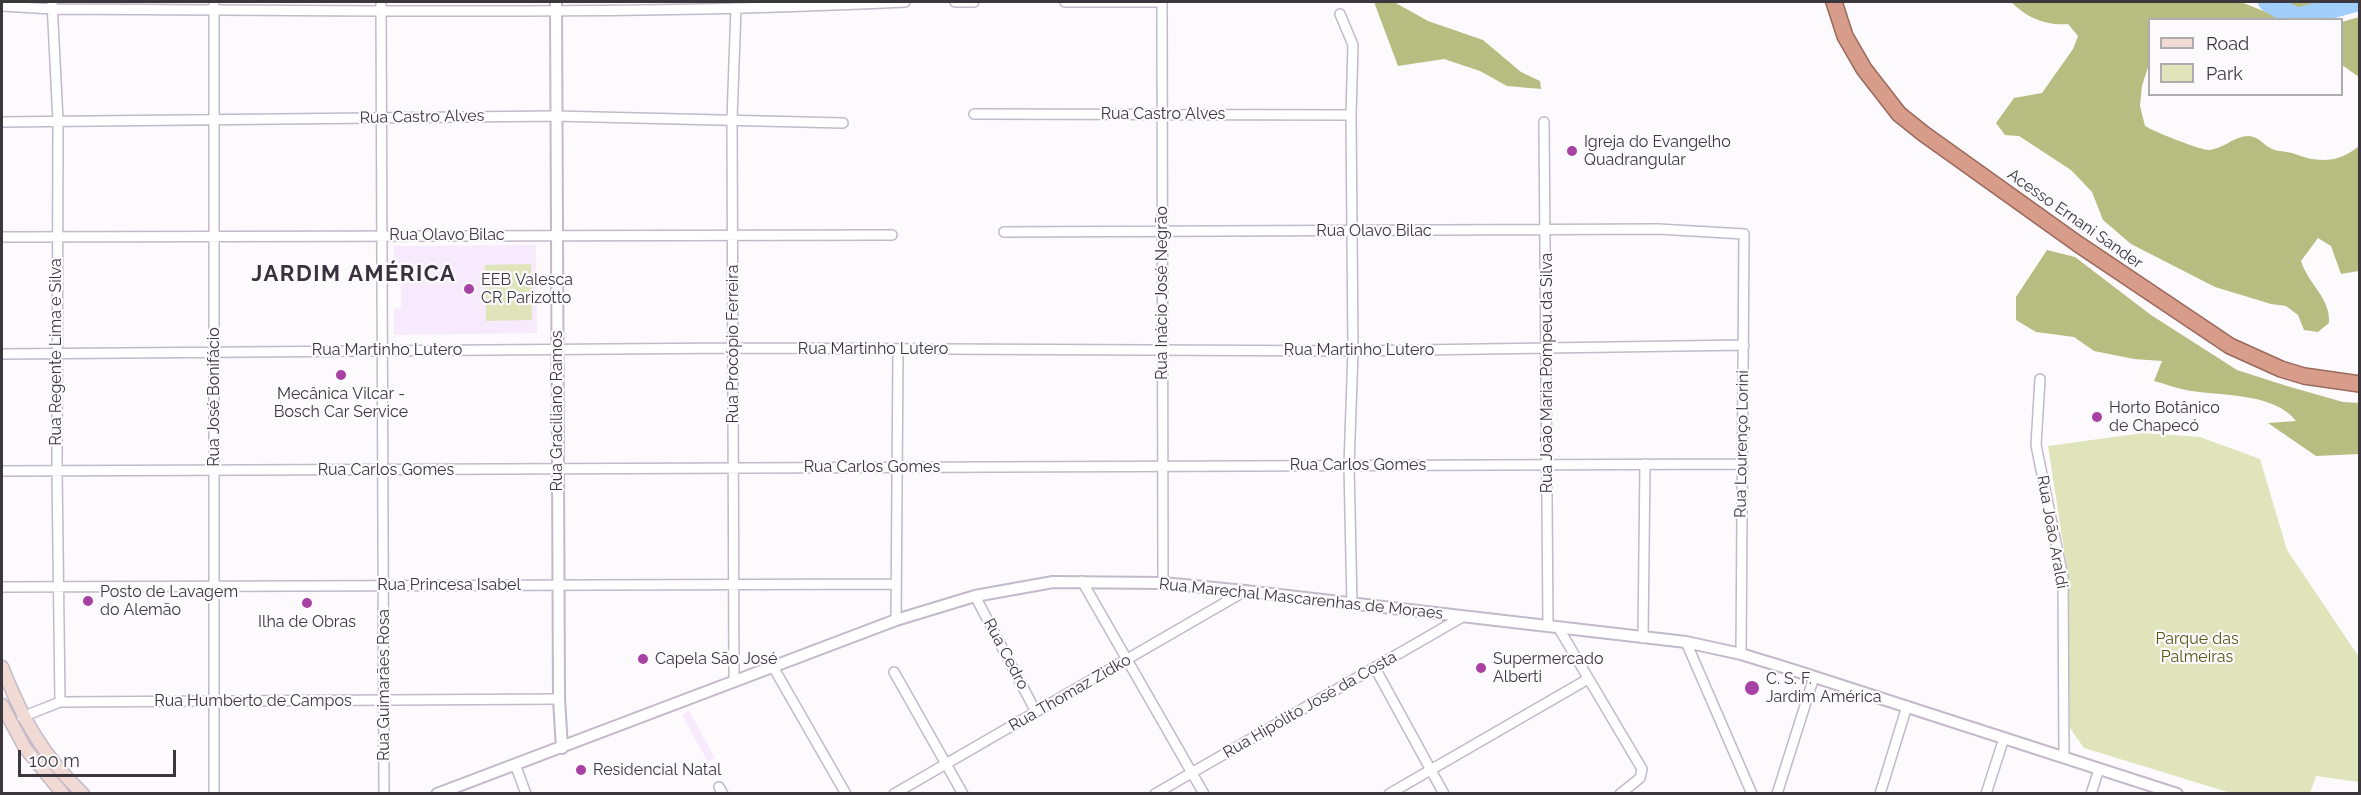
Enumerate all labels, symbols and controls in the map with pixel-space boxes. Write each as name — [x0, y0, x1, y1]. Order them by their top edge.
legend — [2148, 18, 2343, 96]
text: Road — [2206, 33, 2249, 54]
text: Park — [2206, 63, 2243, 84]
street label: Rua Castro Alves — [1101, 104, 1225, 124]
street label: Rua Castro Alves — [360, 106, 484, 128]
place label: Igreja do Evangelho Quadrangular — [1584, 132, 1731, 170]
marker: Igreja do Evangelho Quadrangular — [1565, 144, 1579, 158]
street label: Acesso Ernani Sander — [2004, 165, 2146, 273]
street label: Rua Inácio José Negrão — [1152, 206, 1172, 380]
street label: Rua Olavo Bilac — [1316, 221, 1432, 241]
street label: Rua Olavo Bilac — [389, 225, 505, 245]
street label: Rua João Maria Pompeu da Silva — [1537, 253, 1557, 493]
street label: Rua Regente Lima e Silva — [46, 258, 66, 446]
district label: JARDIM AMÉRICA — [252, 261, 456, 287]
street label: Rua Procópio Ferreira — [723, 264, 743, 424]
place label: EEB Valesca CR Parizotto — [481, 270, 573, 308]
marker: EEB Valesca CR Parizotto — [462, 282, 476, 296]
street label: Rua José Bonifácio — [204, 327, 224, 467]
street label: Rua Graciliano Ramos — [547, 330, 567, 492]
street label: Rua Martinho Lutero — [798, 339, 948, 359]
street label: Rua Martinho Lutero — [312, 340, 462, 360]
street label: Rua Martinho Lutero — [1284, 340, 1434, 360]
marker: Mecânica Vilcar - Bosch Car Service — [334, 368, 348, 382]
street label: Rua Lourenço Lorini — [1731, 370, 1753, 518]
place label: Mecânica Vilcar - Bosch Car Service — [274, 384, 408, 422]
place label: Horto Botânico de Chapecó — [2109, 398, 2220, 436]
marker: Horto Botânico de Chapecó — [2090, 410, 2104, 424]
street label: Rua Carlos Gomes — [1290, 455, 1426, 475]
street label: Rua Carlos Gomes — [804, 457, 940, 477]
street label: Rua Carlos Gomes — [318, 460, 454, 480]
street label: Rua João Araldi — [2033, 474, 2071, 590]
street label: Rua Princesa Isabel — [377, 575, 521, 595]
street label: Rua Marechal Mascarenhas de Moraes — [1158, 575, 1444, 623]
place label: Posto de Lavagem do Alemão — [100, 582, 238, 620]
marker: Posto de Lavagem do Alemão — [81, 594, 95, 608]
marker: Ilha de Obras — [300, 596, 314, 610]
street label: Rua Guimarães Rosa — [374, 609, 394, 761]
place label: Ilha de Obras — [258, 612, 356, 632]
street label: Rua Cedro — [979, 615, 1033, 693]
park label: Parque das Palmeiras — [2155, 629, 2239, 667]
street label: Rua Hipólito José da Costa — [1220, 647, 1400, 763]
place label: Capela São José — [655, 649, 777, 669]
place label: Supermercado Alberti — [1493, 649, 1604, 687]
street label: Rua Thomaz Zidko — [1006, 650, 1134, 736]
marker: Capela São José — [636, 652, 650, 666]
marker: Supermercado Alberti — [1474, 661, 1488, 675]
place label: C. S. F. Jardim América — [1766, 669, 1881, 707]
marker: C. S. F. Jardim América — [1743, 679, 1761, 697]
street label: Rua Humberto de Campos — [154, 691, 352, 711]
scale bar — [21, 738, 178, 776]
text: 100 m — [29, 750, 80, 771]
place label: Residencial Natal — [593, 760, 721, 780]
marker: Residencial Natal — [574, 763, 588, 777]

